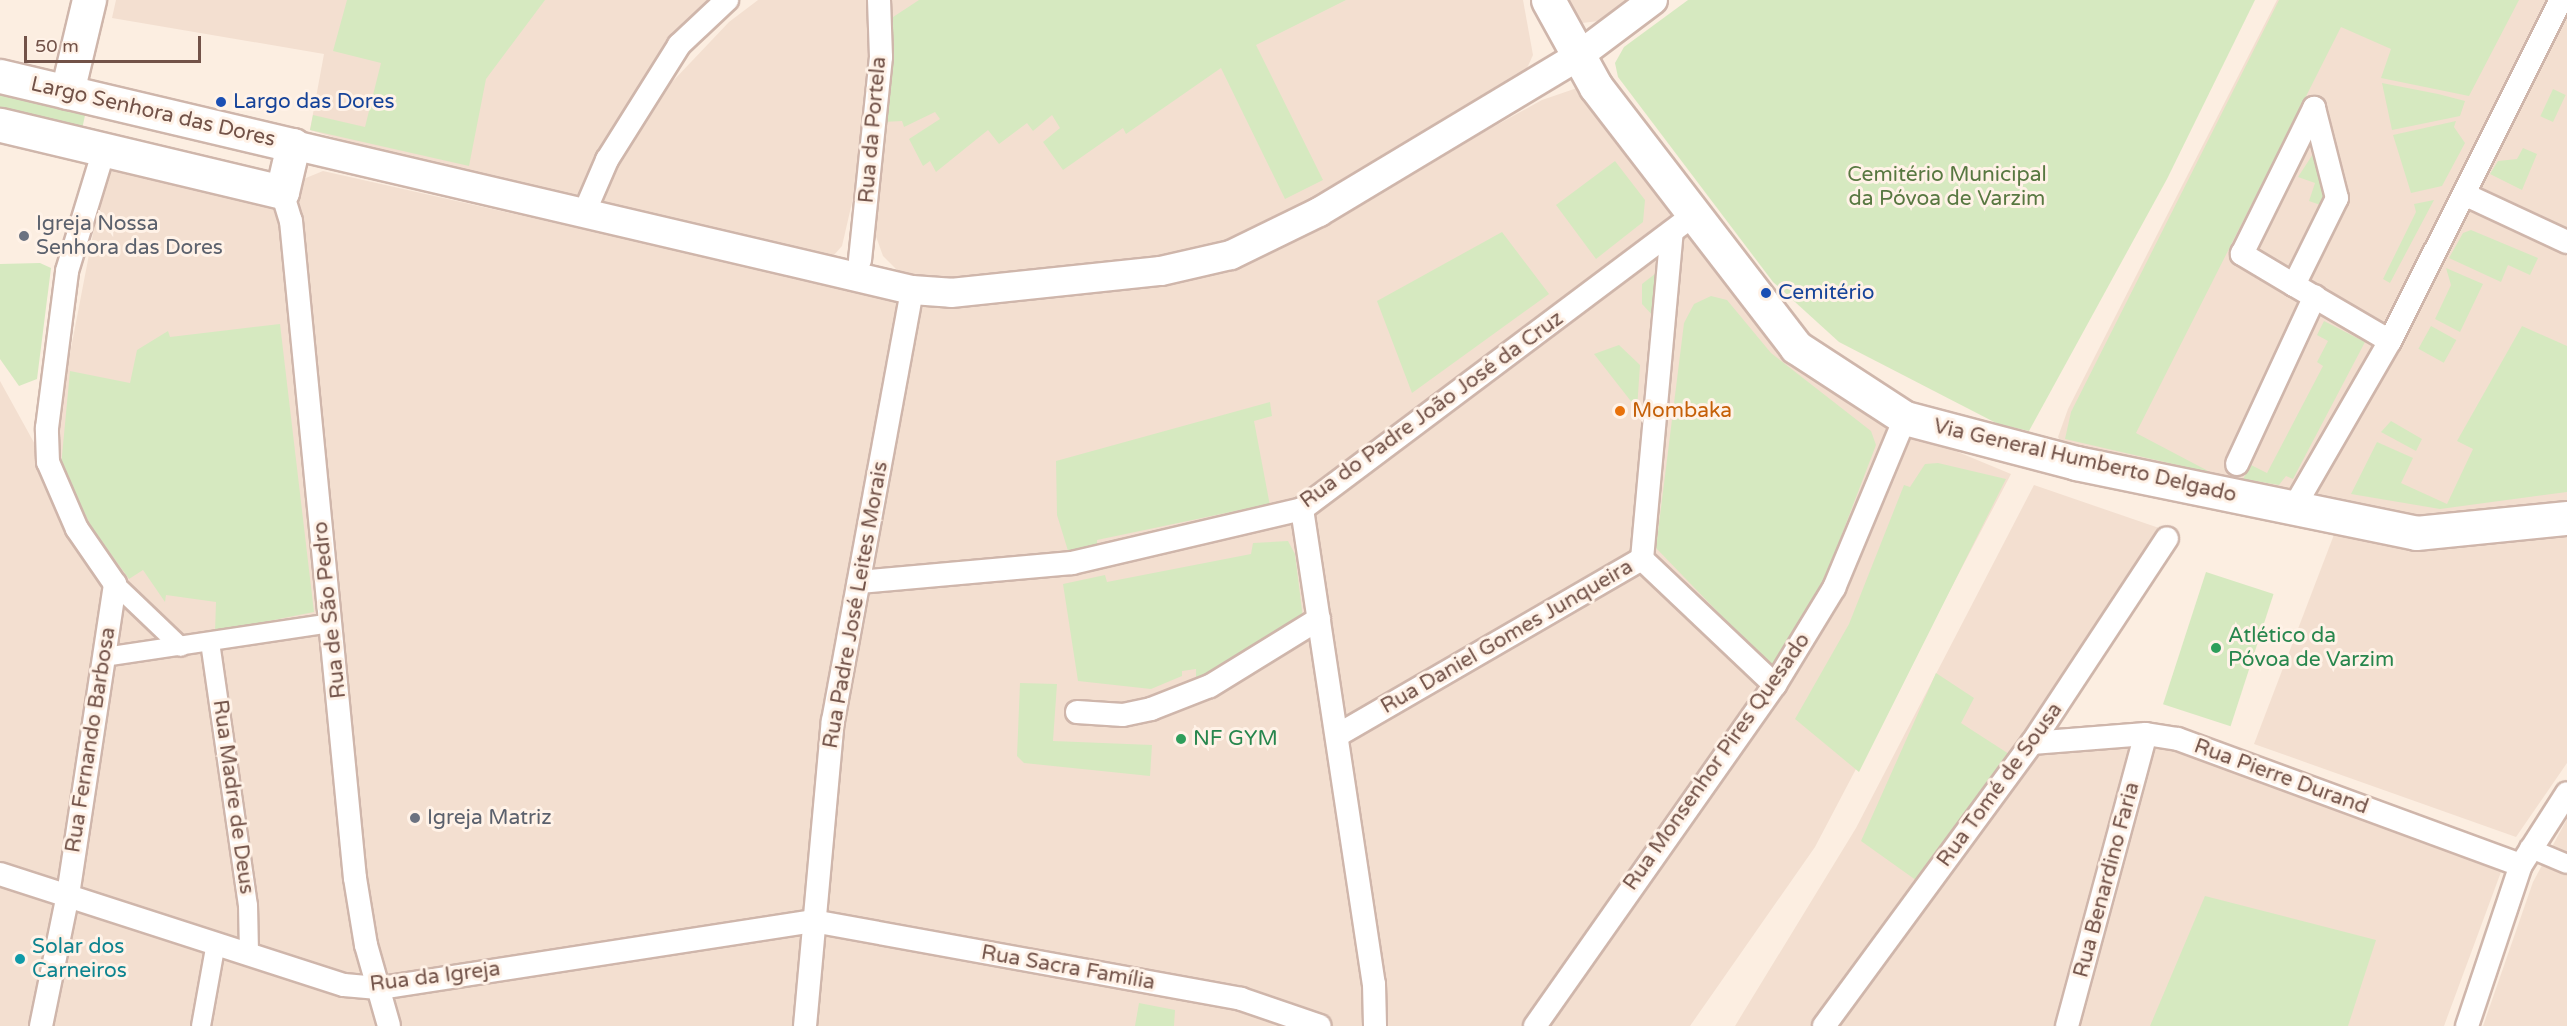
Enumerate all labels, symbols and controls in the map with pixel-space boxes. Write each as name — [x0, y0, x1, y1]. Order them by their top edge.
scale bar — [27, 24, 204, 62]
text: 50 m — [35, 35, 79, 57]
street label: Rua da Portela — [854, 56, 892, 204]
street label: Largo Senhora das Dores — [28, 72, 278, 152]
place label: Largo das Dores — [233, 89, 395, 115]
marker: Largo das Dores — [214, 95, 228, 109]
park label: Cemitério Municipal da Póvoa de Varzim — [1847, 162, 2047, 212]
place label: Igreja Nossa Senhora das Dores — [36, 211, 223, 261]
marker: Igreja Nossa Senhora das Dores — [17, 229, 31, 243]
place label: Cemitério — [1778, 280, 1874, 306]
marker: Cemitério — [1759, 286, 1773, 300]
street label: Rua do Padre João José da Cruz — [1296, 306, 1568, 514]
place label: Mombaka — [1632, 398, 1732, 424]
marker: Mombaka — [1613, 404, 1627, 418]
street label: Via General Humberto Delgado — [1931, 414, 2239, 508]
street label: Rua Padre José Leites Morais — [818, 459, 894, 751]
street label: Rua de São Pedro — [308, 520, 352, 700]
street label: Rua Daniel Gomes Junqueira — [1377, 554, 1637, 720]
place label: Atlético da Póvoa de Varzim — [2228, 623, 2394, 673]
street label: Rua Fernando Barbosa — [61, 625, 121, 855]
street label: Rua Monsenhor Pires Quesado — [1618, 629, 1816, 895]
marker: Atlético da Póvoa de Varzim — [2209, 641, 2223, 655]
street label: Rua Madre de Deus — [207, 698, 259, 896]
street label: Rua Tomé de Sousa — [1932, 698, 2068, 872]
place label: NF GYM — [1193, 726, 1278, 752]
marker: NF GYM — [1174, 732, 1188, 746]
street label: Rua Pierre Durand — [2190, 734, 2372, 820]
street label: Rua Benardino Faria — [2069, 780, 2145, 980]
place label: Igreja Matriz — [427, 805, 552, 831]
marker: Igreja Matriz — [408, 811, 422, 825]
place label: Solar dos Carneiros — [32, 934, 127, 984]
street label: Rua Sacra Família — [979, 940, 1157, 996]
marker: Solar dos Carneiros — [13, 952, 27, 966]
street label: Rua da Igreja — [368, 956, 502, 998]

